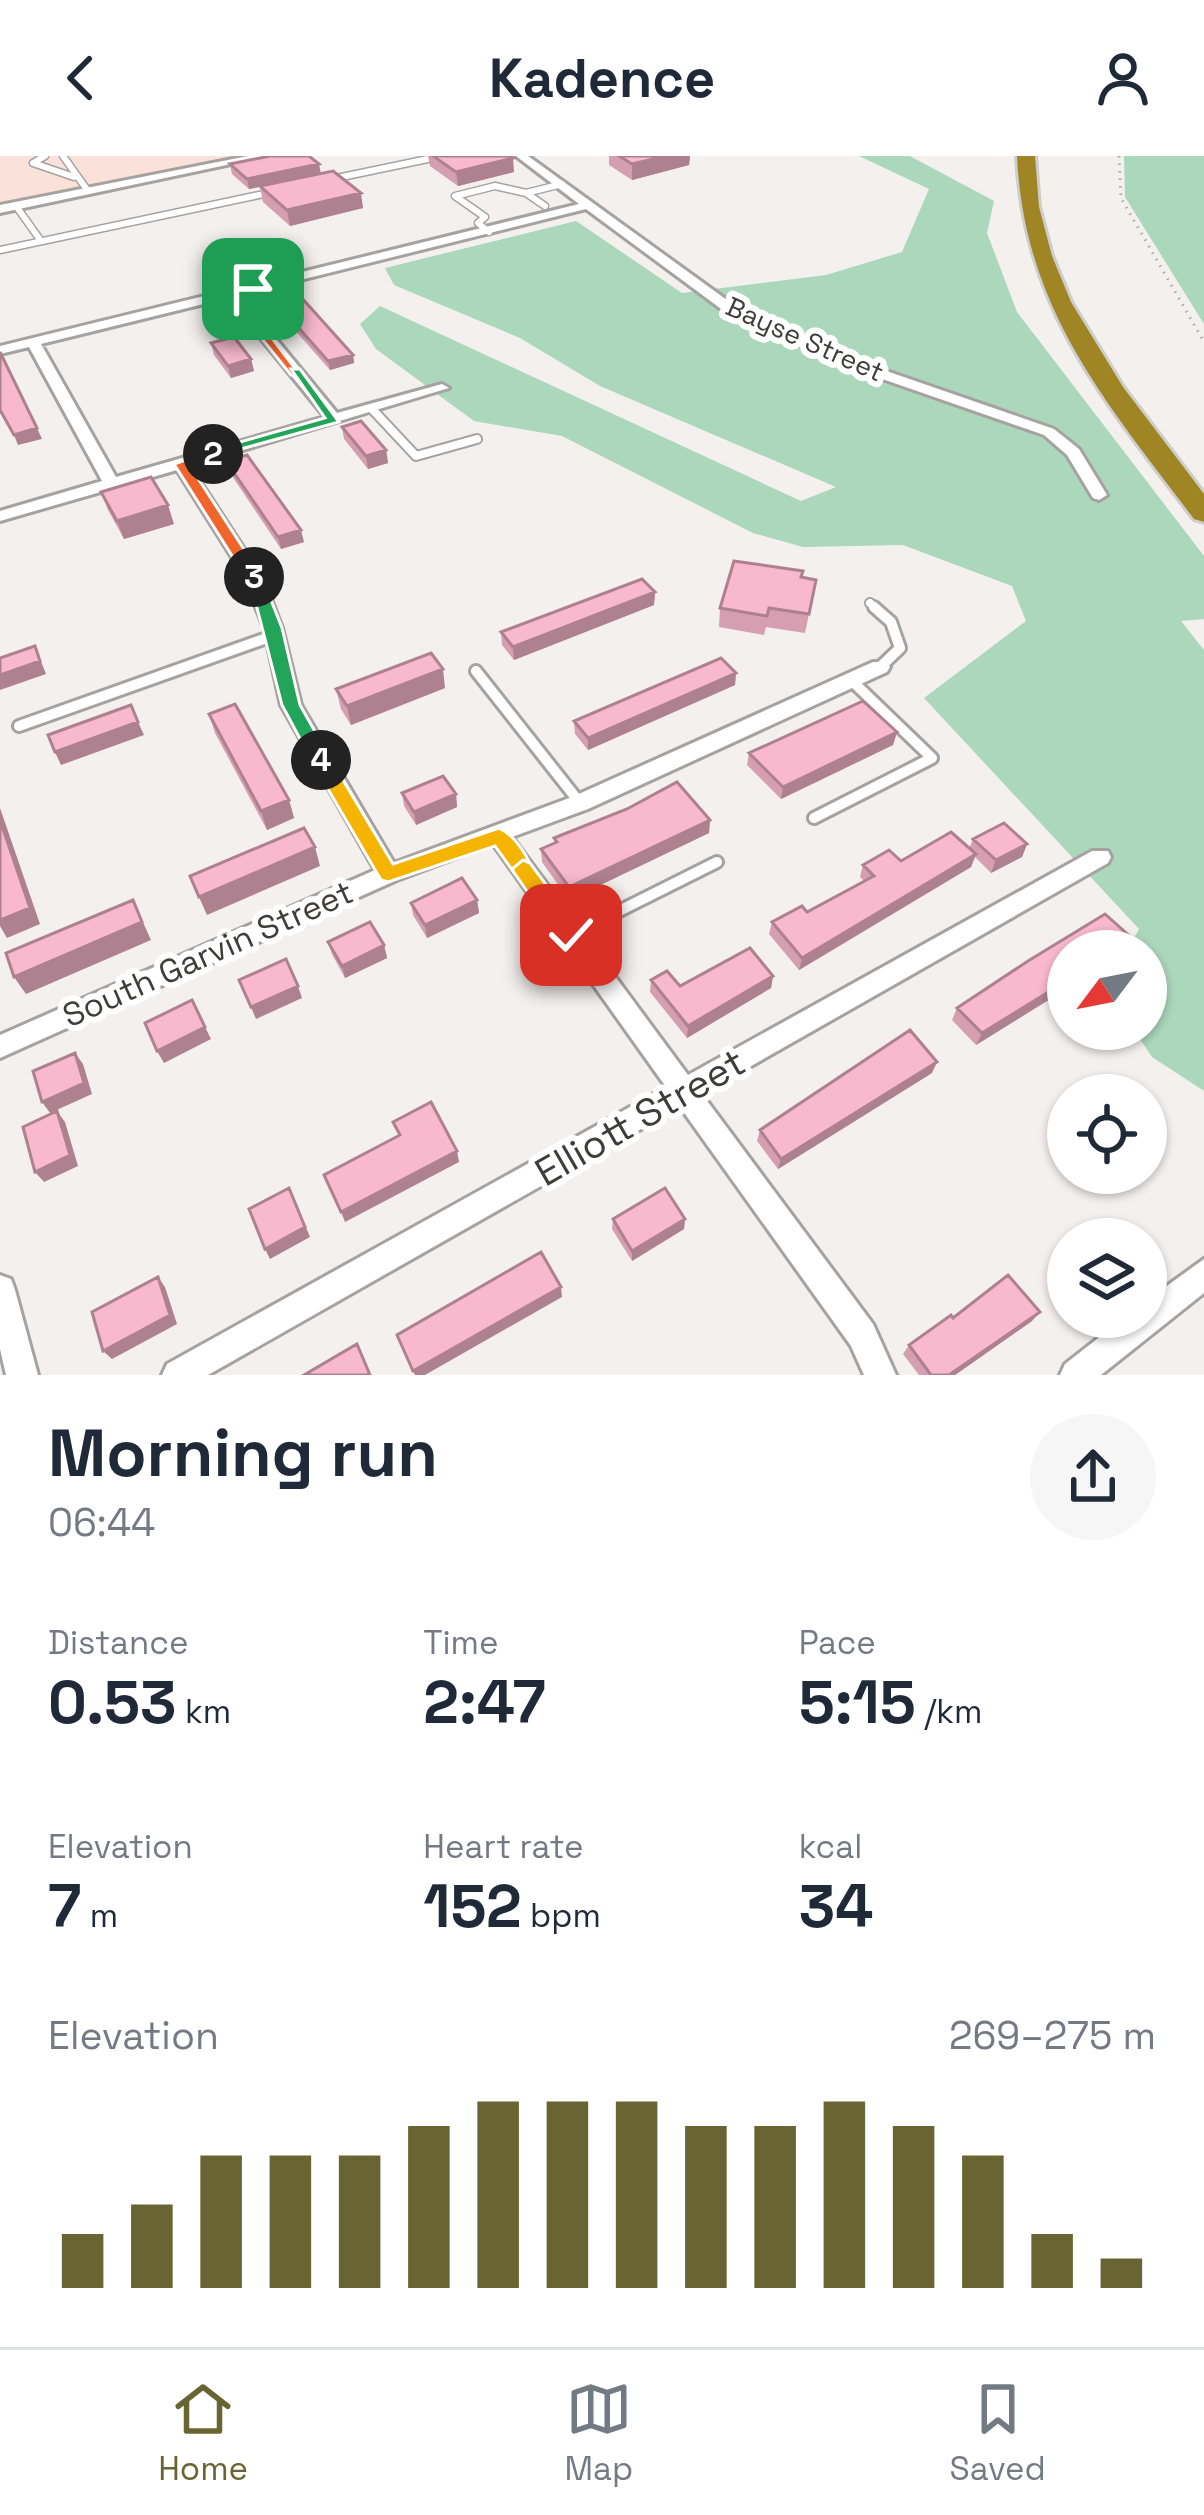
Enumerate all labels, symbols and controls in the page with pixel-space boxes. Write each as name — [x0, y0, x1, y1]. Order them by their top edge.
text: Kadence — [489, 44, 715, 113]
icon: back — [48, 45, 114, 111]
icon: person — [1090, 45, 1156, 111]
pin — [202, 238, 304, 340]
icon: arrive — [220, 256, 286, 322]
street label: Bayse Street — [721, 289, 889, 389]
pin: 2 — [183, 424, 243, 484]
text: 2 — [203, 433, 223, 475]
pin: 3 — [224, 547, 284, 607]
text: 3 — [244, 556, 264, 598]
pin: 4 — [291, 730, 351, 790]
text: 4 — [311, 739, 332, 781]
street label: South Garvin Street — [56, 871, 360, 1037]
pin — [520, 884, 622, 986]
icon: check — [538, 902, 604, 968]
north arrow — [1047, 930, 1167, 1050]
map controls — [1047, 930, 1167, 1338]
street label: Elliott Street — [526, 1037, 754, 1197]
button: locate — [1047, 1074, 1167, 1194]
button: layers — [1047, 1218, 1167, 1338]
text: Morning run — [48, 1411, 438, 1495]
button: share — [1030, 1414, 1156, 1540]
text: 06:44 — [48, 1498, 155, 1547]
text: Distance — [48, 1622, 189, 1664]
text: Time — [423, 1622, 498, 1664]
text: Pace — [799, 1622, 876, 1664]
text: 0.53 — [48, 1664, 177, 1741]
text: 2:47 — [423, 1664, 546, 1741]
text: 5:15 — [799, 1664, 916, 1741]
text: km — [177, 1691, 231, 1733]
text: /km — [916, 1691, 982, 1733]
text: Elevation — [48, 1826, 193, 1868]
text: Heart rate — [423, 1826, 584, 1868]
text: kcal — [799, 1826, 862, 1868]
text: 7 — [48, 1868, 81, 1945]
text: 152 — [423, 1868, 522, 1945]
text: 34 — [799, 1868, 873, 1945]
text: m — [81, 1895, 118, 1937]
text: bpm — [522, 1895, 601, 1937]
text: Elevation — [48, 2011, 219, 2060]
text: 269–275 m — [949, 2011, 1156, 2060]
tab: Home — [158, 2376, 248, 2490]
tab: Map — [564, 2376, 633, 2490]
tab: Saved — [950, 2376, 1046, 2490]

